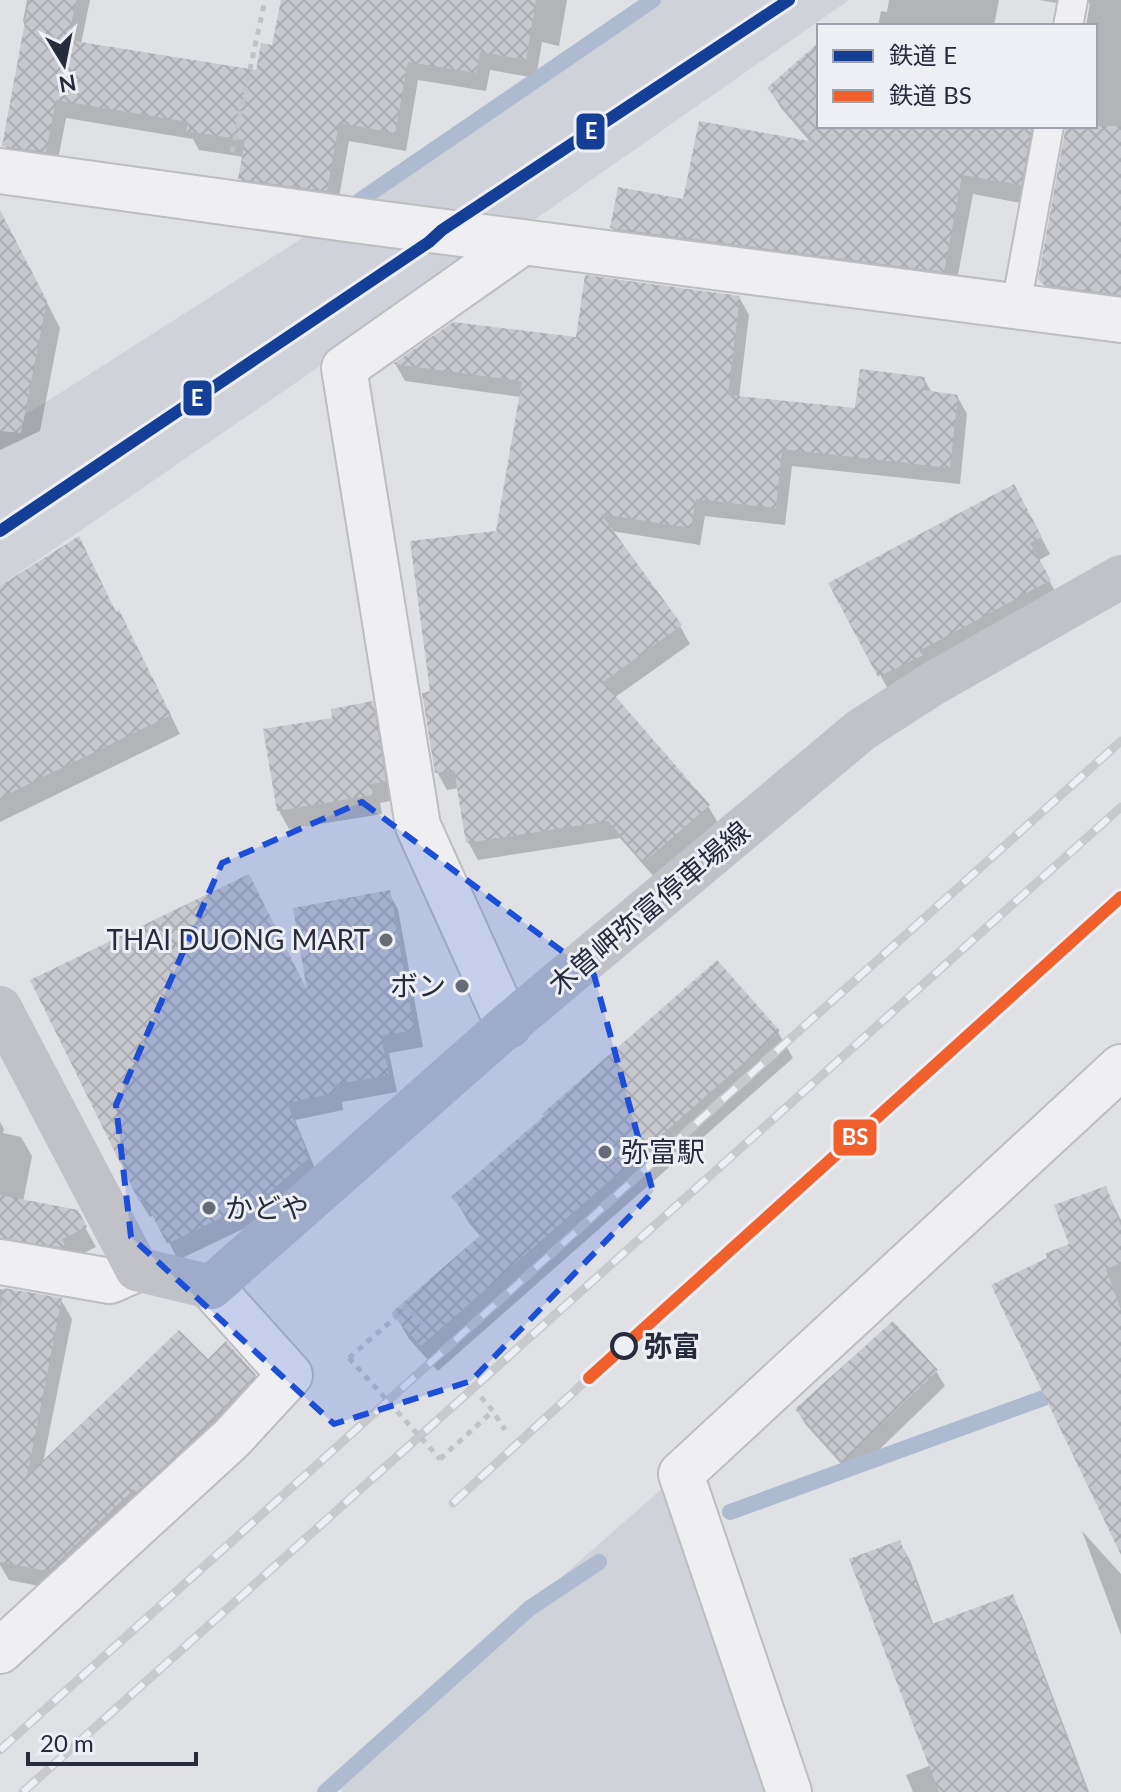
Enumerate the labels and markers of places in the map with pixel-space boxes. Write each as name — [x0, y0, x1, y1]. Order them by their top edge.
place label: THAI DUONG MART — [106, 922, 370, 956]
marker: THAI DUONG MART — [377, 931, 395, 949]
place label: ボン — [390, 968, 446, 1002]
marker: ボン — [453, 977, 471, 995]
place label: 弥富駅 — [621, 1134, 705, 1168]
marker: 弥富駅 — [596, 1143, 614, 1161]
place label: かどや — [225, 1190, 309, 1224]
marker: かどや — [200, 1199, 218, 1217]
place label: 弥富 — [644, 1328, 700, 1362]
marker: 弥富 — [611, 1333, 637, 1359]

